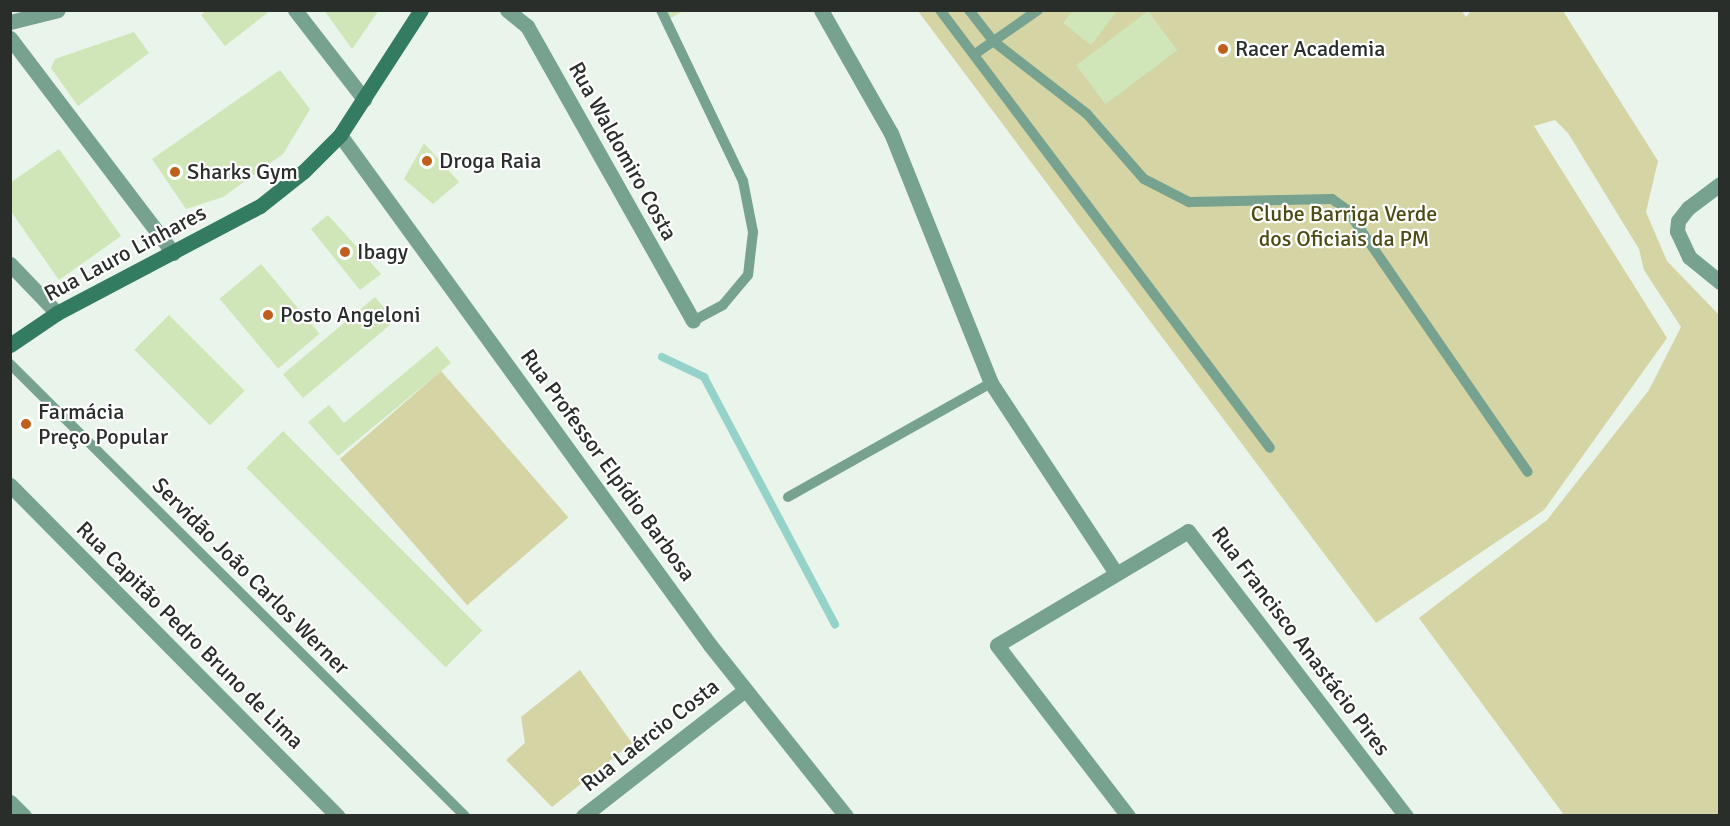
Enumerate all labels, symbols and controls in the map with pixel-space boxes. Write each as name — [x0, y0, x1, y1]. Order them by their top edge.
place label: Racer Academia — [1235, 36, 1385, 62]
marker: Racer Academia — [1216, 42, 1230, 56]
street label: Rua Waldomiro Costa — [563, 57, 683, 245]
place label: Droga Raia — [439, 148, 541, 174]
marker: Droga Raia — [420, 154, 434, 168]
place label: Sharks Gym — [187, 159, 298, 185]
marker: Sharks Gym — [168, 165, 182, 179]
street label: Rua Lauro Linhares — [39, 199, 211, 307]
park label: Clube Barriga Verde dos Oficiais da PM — [1251, 200, 1437, 252]
place label: Ibagy — [357, 239, 408, 265]
marker: Ibagy — [338, 245, 352, 259]
place label: Posto Angeloni — [280, 302, 420, 328]
marker: Posto Angeloni — [261, 308, 275, 322]
street label: Rua Professor Elpídio Barbosa — [515, 344, 701, 586]
place label: Farmácia Preço Popular — [38, 398, 168, 450]
marker: Farmácia Preço Popular — [19, 417, 33, 431]
street label: Servidão João Carlos Werner — [147, 472, 355, 680]
street label: Rua Capitão Pedro Bruno de Lima — [71, 516, 309, 754]
street label: Rua Francisco Anastácio Pires — [1206, 521, 1396, 761]
street label: Rua Laércio Costa — [576, 673, 724, 797]

